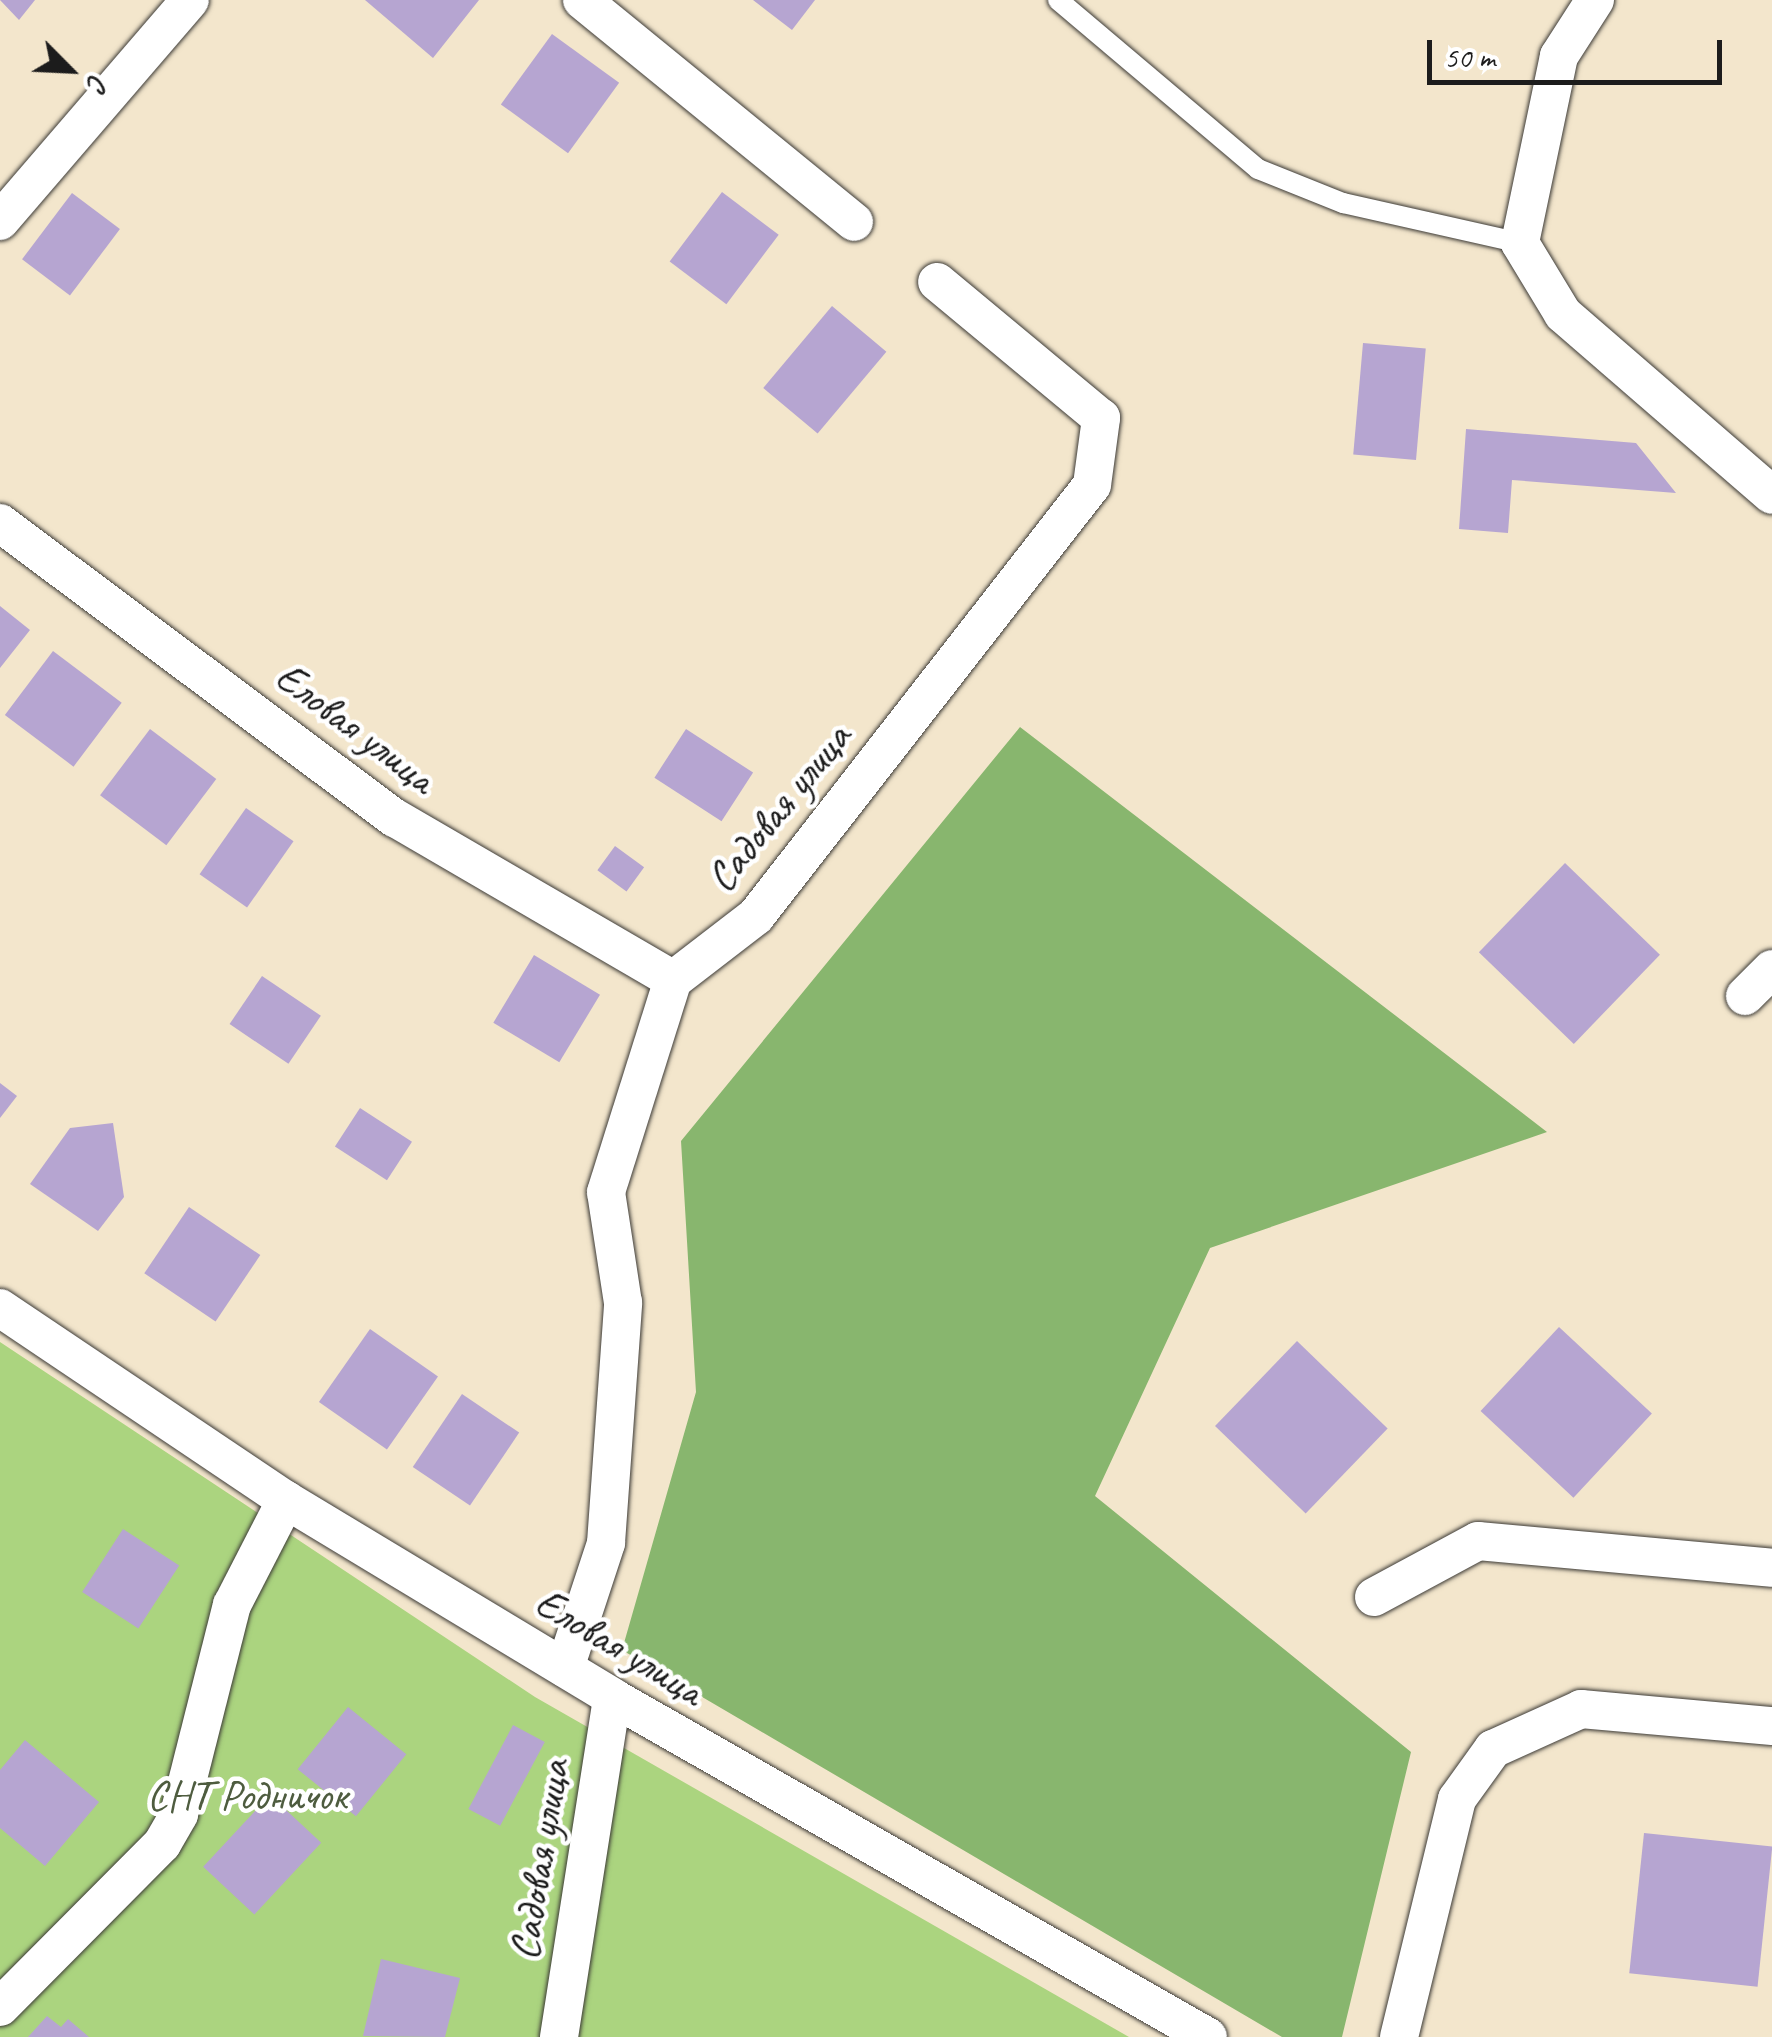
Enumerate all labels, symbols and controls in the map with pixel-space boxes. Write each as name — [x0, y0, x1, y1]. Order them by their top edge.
north arrow — [20, 20, 120, 120]
scale bar — [1432, 20, 1727, 82]
text: 50 m — [1444, 38, 1495, 76]
text: С — [79, 69, 117, 96]
street label: Еловая улица — [265, 652, 445, 804]
street label: Садовая улица — [695, 713, 863, 903]
street label: Еловая улица — [526, 1577, 712, 1717]
street label: Садовая улица — [499, 1755, 581, 1965]
park label: СНТ Родничок — [147, 1771, 347, 1821]

